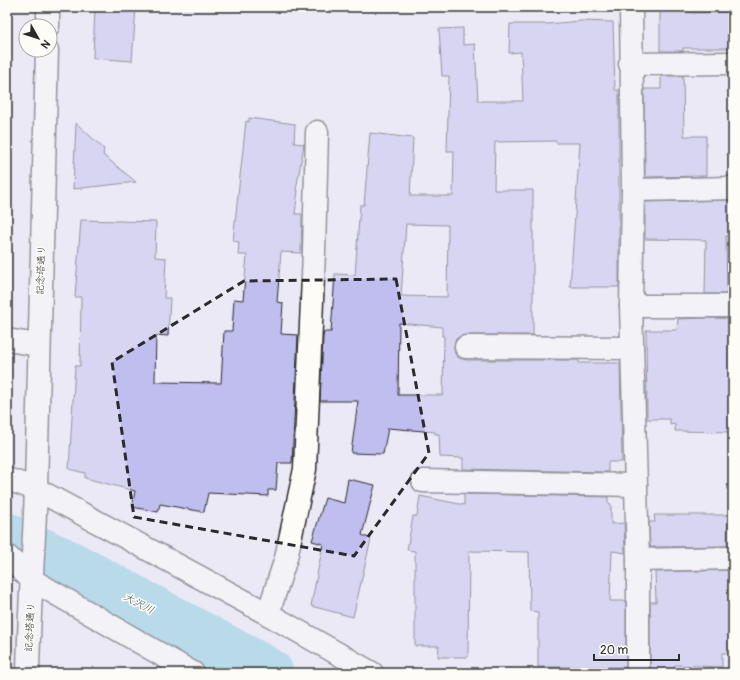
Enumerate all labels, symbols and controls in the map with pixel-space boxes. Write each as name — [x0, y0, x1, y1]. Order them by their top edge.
north arrow — [18, 18, 58, 58]
text: N — [38, 37, 53, 51]
street label: 記念塔通り — [34, 245, 48, 295]
water label: 大沢川 — [121, 590, 156, 617]
street label: 記念塔通り — [23, 602, 37, 652]
scale bar — [594, 636, 679, 662]
text: 20 m — [600, 643, 629, 658]

